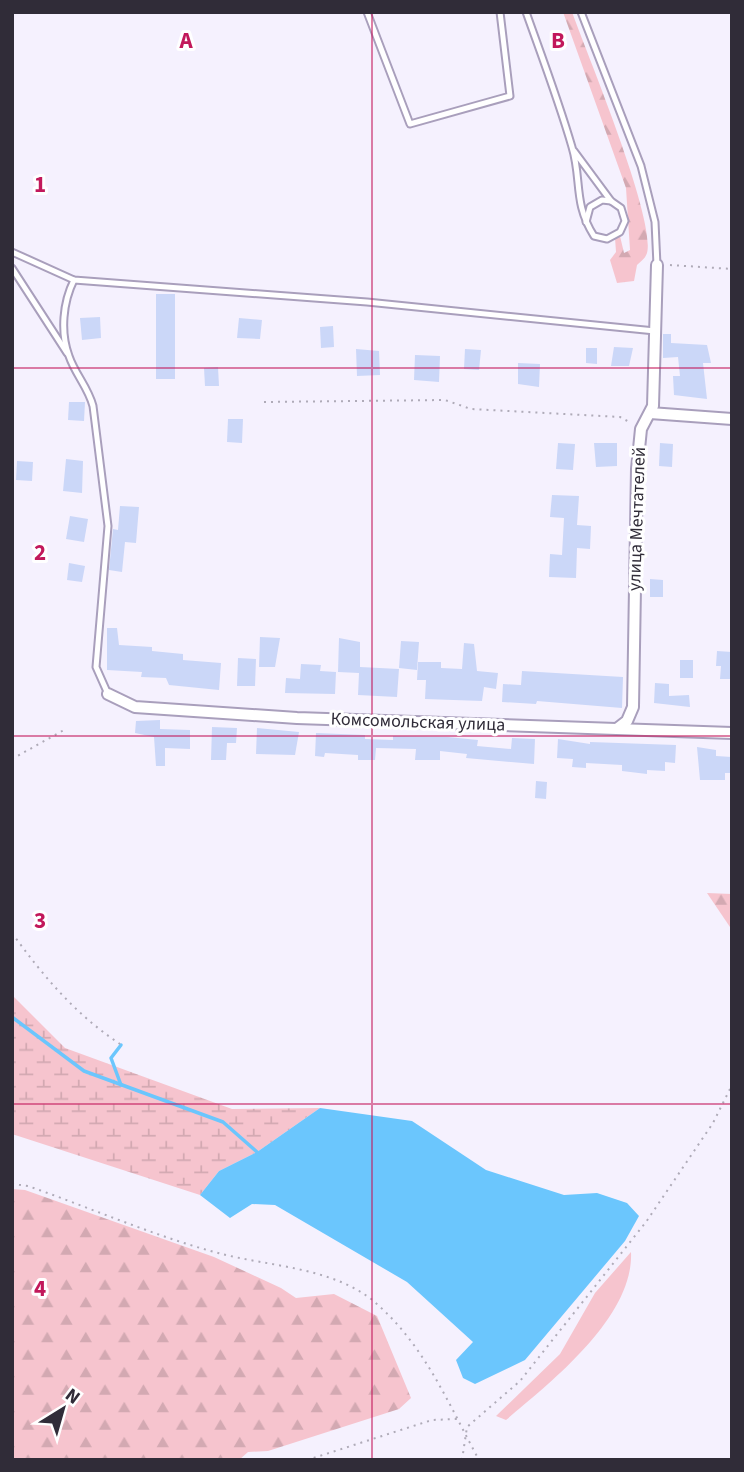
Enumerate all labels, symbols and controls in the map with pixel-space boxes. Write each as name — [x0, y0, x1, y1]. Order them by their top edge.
text: A — [178, 24, 193, 57]
text: B — [551, 24, 565, 57]
text: 1 — [34, 168, 46, 201]
street label: улица Мечтателей — [622, 446, 652, 592]
text: 2 — [34, 536, 46, 569]
street label: Комсомольская улица — [330, 706, 506, 738]
text: 3 — [34, 904, 46, 937]
text: 4 — [34, 1272, 46, 1305]
north arrow — [28, 1374, 98, 1444]
text: N — [59, 1382, 86, 1411]

